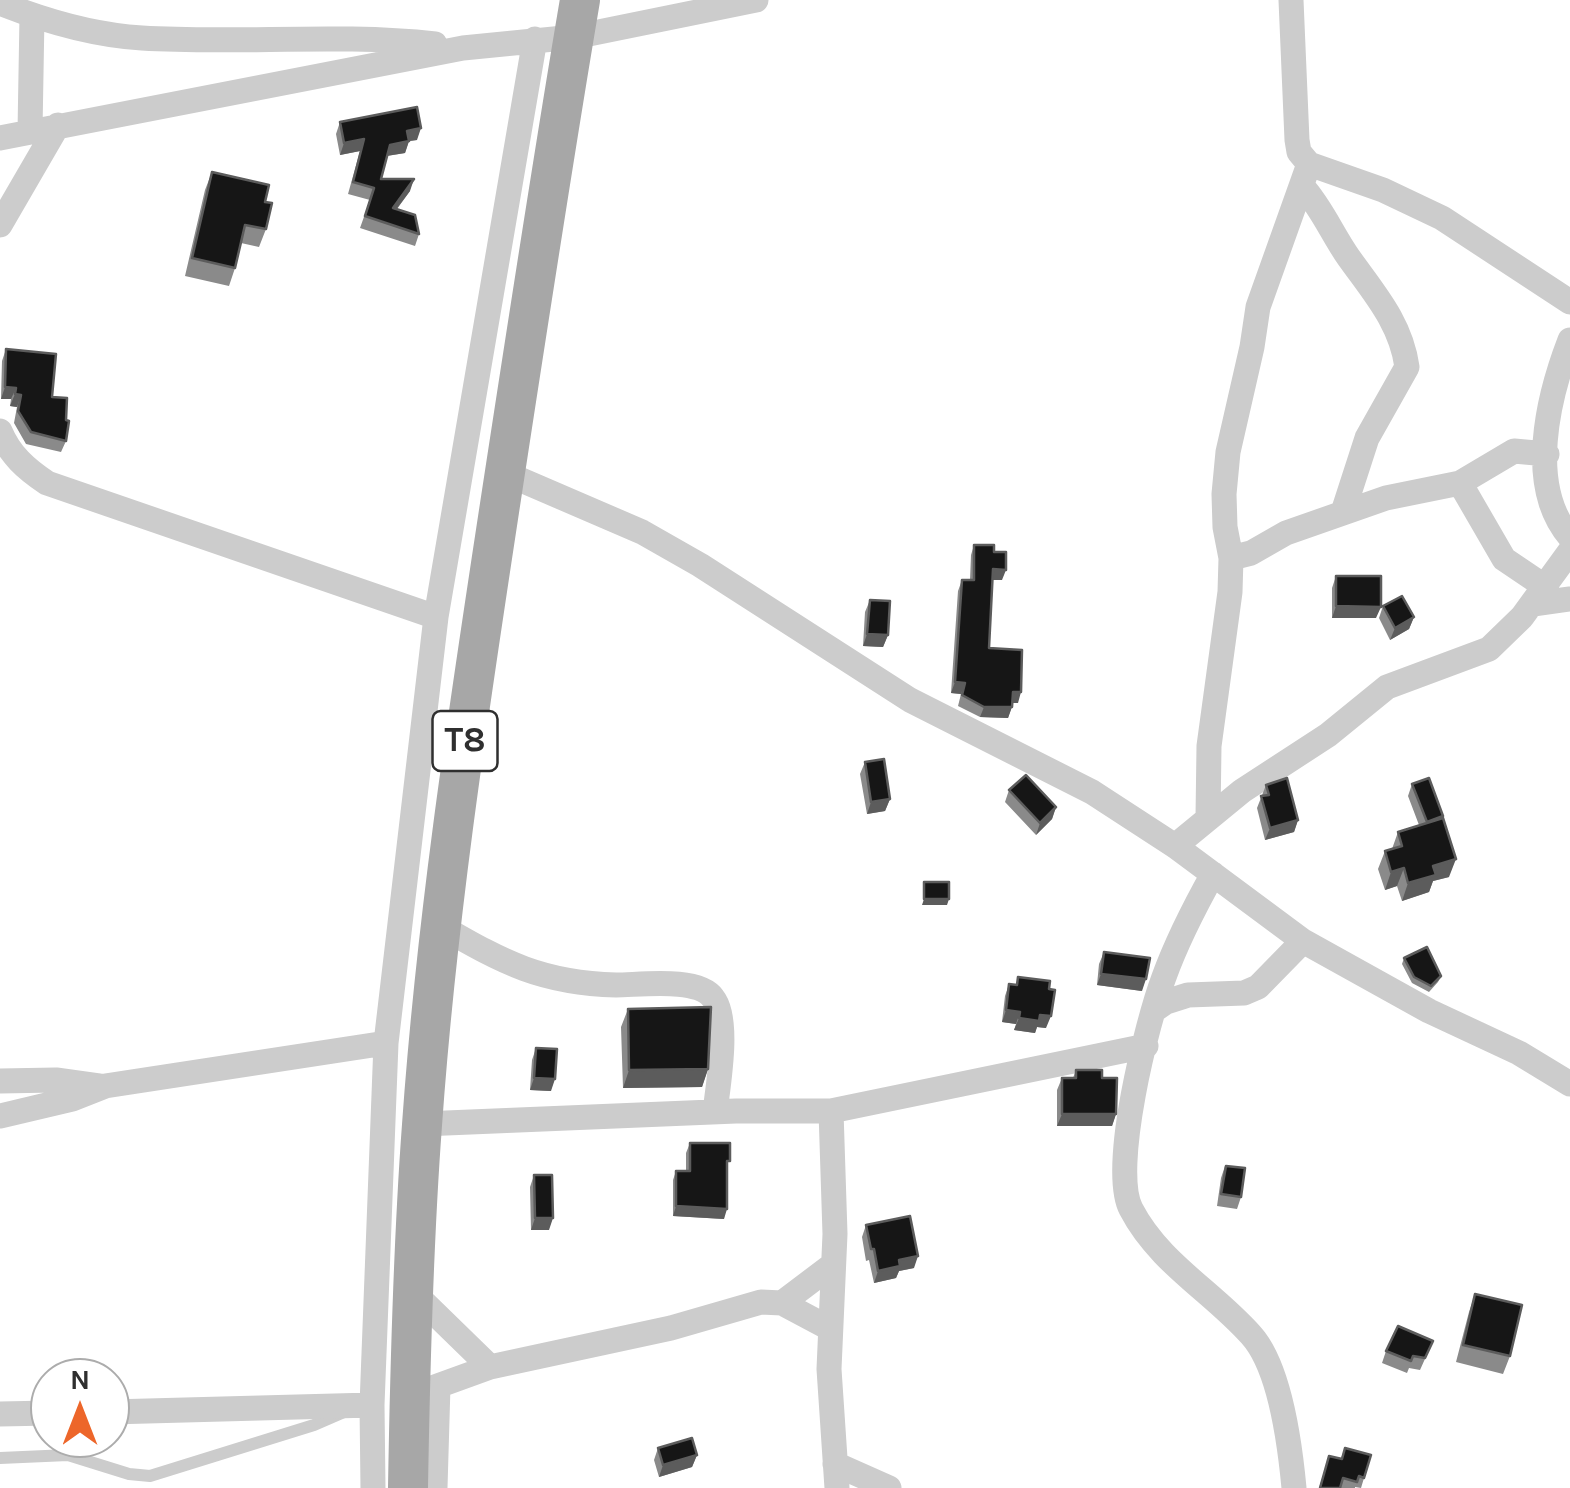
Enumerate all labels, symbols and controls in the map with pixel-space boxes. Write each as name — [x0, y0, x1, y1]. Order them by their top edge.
road number: T8 — [432, 711, 498, 771]
north arrow — [30, 1358, 130, 1458]
text: N — [70, 1363, 90, 1396]

